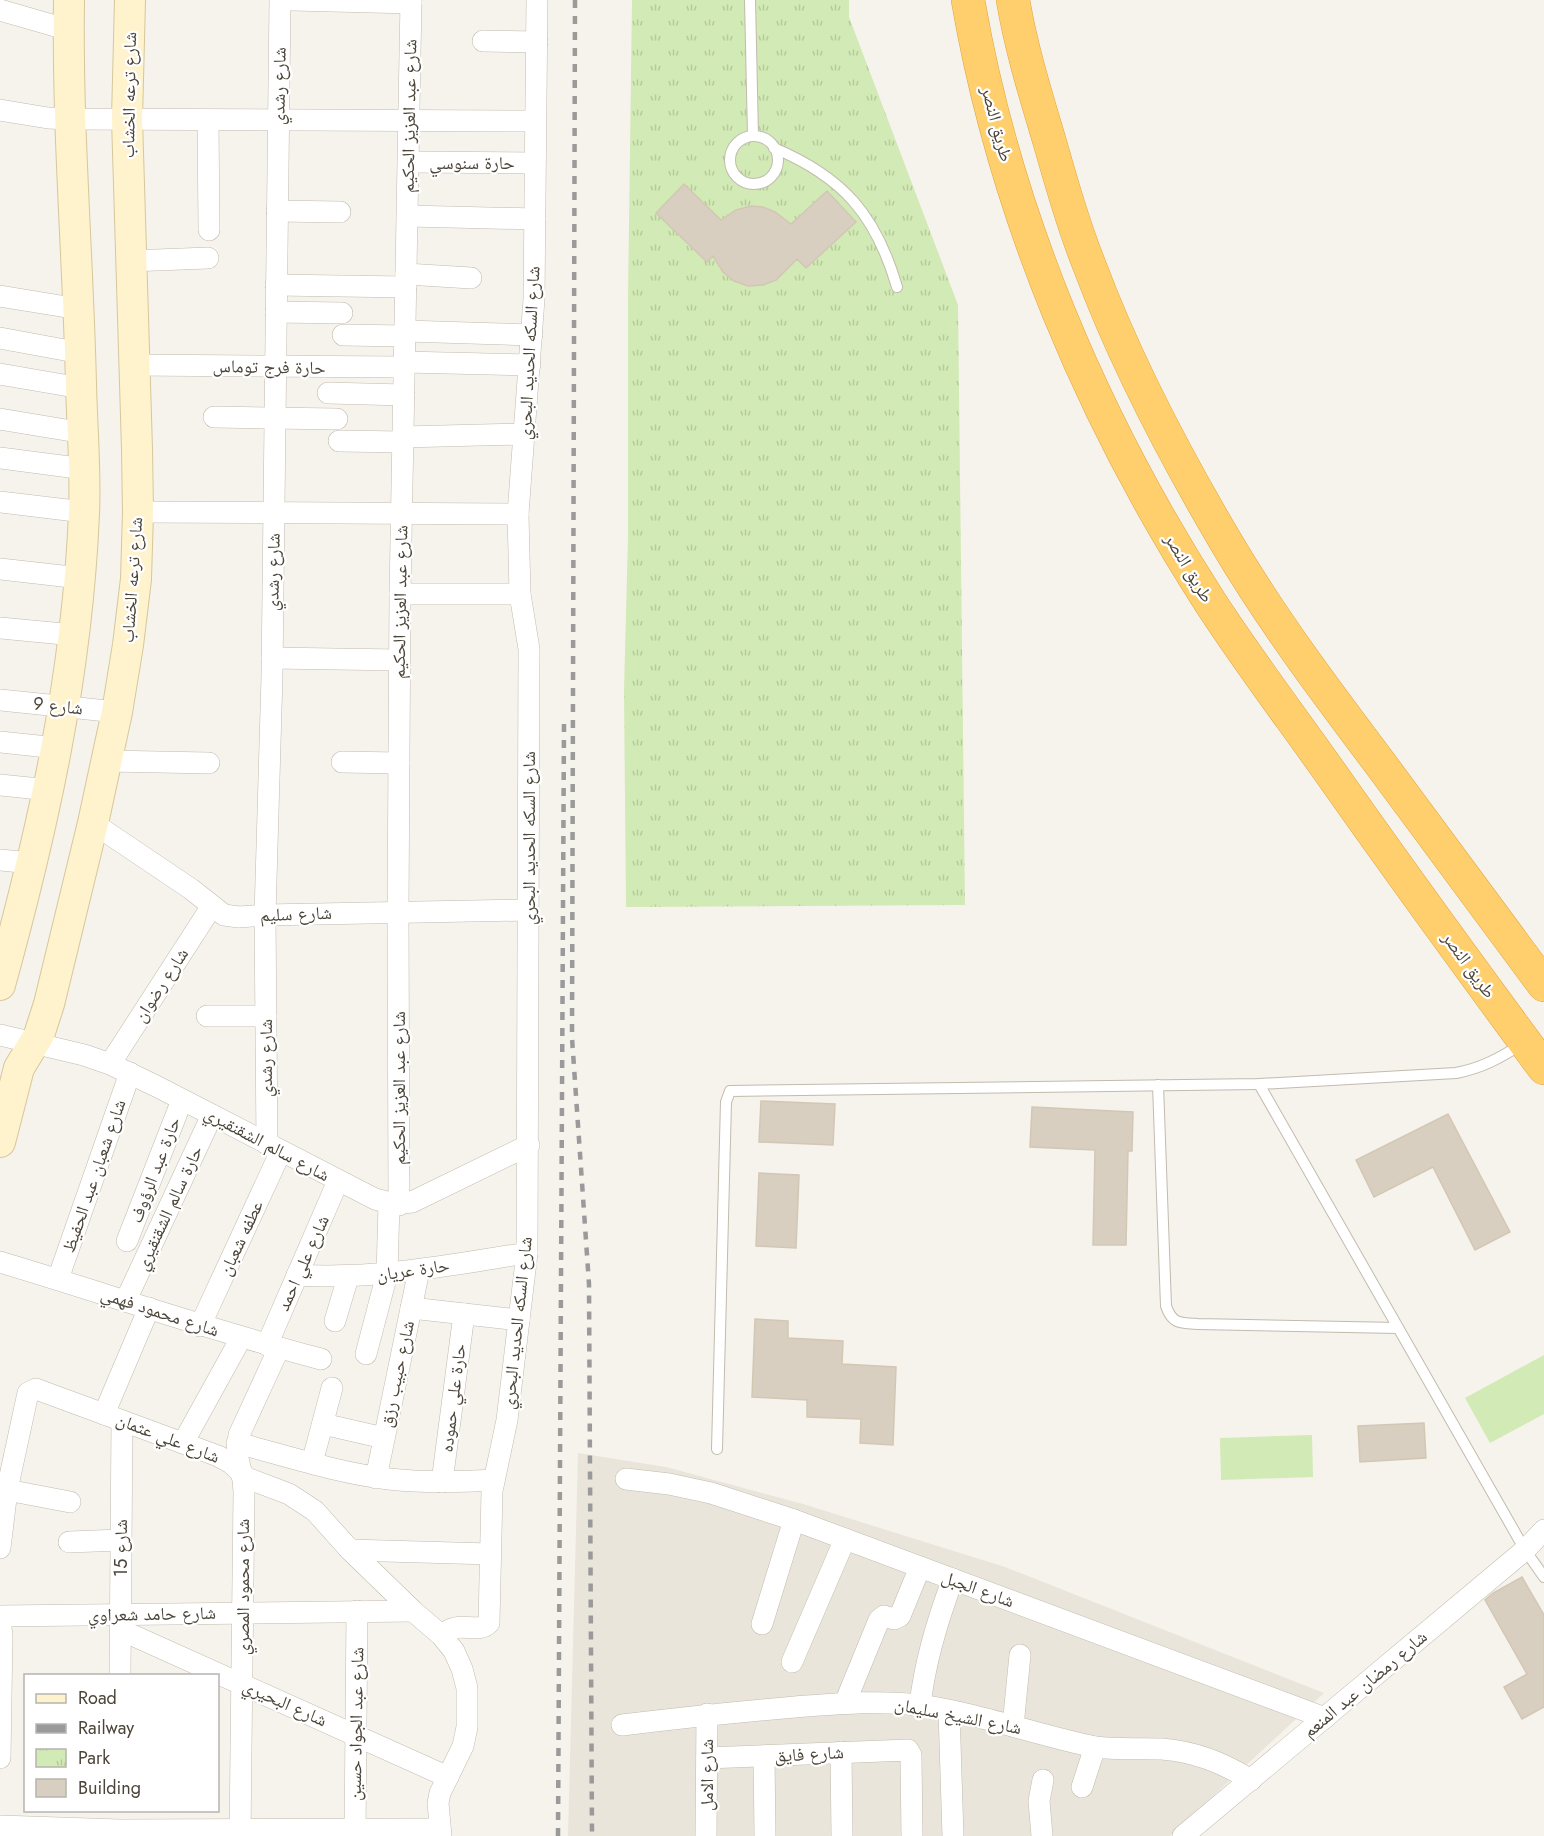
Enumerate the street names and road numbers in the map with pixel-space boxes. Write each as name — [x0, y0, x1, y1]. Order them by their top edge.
street label: شارع ترعه الخشاب — [115, 32, 143, 158]
street label: شارع عبد العزيز الحكيم — [395, 39, 423, 193]
street label: شارع رشدي — [265, 47, 294, 125]
street label: طريق النصر — [974, 83, 1020, 165]
street label: حارة سنوسي — [429, 150, 515, 178]
street label: شارع السكه الحديد البحري — [511, 265, 548, 441]
street label: حارة فرج توماس — [212, 353, 326, 381]
street label: شارع ترعه الخشاب — [115, 516, 149, 644]
street label: شارع عبد العزيز الحكيم — [386, 525, 414, 679]
street label: طريق النصر — [1158, 527, 1220, 608]
street label: شارع رشدي — [259, 533, 288, 611]
street label: شارع 9 — [32, 690, 84, 722]
street label: شارع السكه الحديد البحري — [516, 751, 544, 925]
street label: شارع سليم — [260, 900, 332, 928]
street label: طريق النصر — [1435, 925, 1502, 1004]
street label: شارع رضوان — [127, 943, 195, 1027]
street label: شارع عبد العزيز الحكيم — [386, 1011, 412, 1165]
street label: شارع رشدي — [253, 1019, 281, 1097]
street label: شارع شعبان عبد الحفيظ — [56, 1096, 132, 1256]
street label: شارع سالم الشقنقيري — [199, 1100, 334, 1189]
street label: حارة عبد الرؤوف — [123, 1113, 187, 1227]
street label: حارة سالم الشقنقيري — [129, 1141, 211, 1275]
street label: عطفه شعبان — [212, 1196, 270, 1280]
street label: شارع علي احمد — [270, 1211, 337, 1316]
street label: شارع السكه الحديد البحري — [495, 1235, 541, 1411]
street label: حارة عريان — [375, 1252, 451, 1288]
street label: شارع محمود فهمي — [97, 1281, 222, 1345]
street label: شارع حبيب رزق — [373, 1318, 421, 1430]
street label: حارة علي حموده — [433, 1342, 474, 1454]
street label: شارع علي عثمان — [112, 1406, 224, 1471]
street label: شارع 15 — [108, 1519, 134, 1577]
street label: شارع محمود المصري — [230, 1519, 258, 1655]
street label: شارع الجبل — [938, 1564, 1018, 1614]
street label: شارع حامد شعراوي — [88, 1600, 216, 1630]
street label: شارع رمضان عبد المنعم — [1297, 1624, 1433, 1744]
street label: شارع عبد الجواد حسين — [342, 1647, 370, 1801]
street label: شارع البحيري — [238, 1673, 331, 1735]
street label: شارع الشيخ سليمان — [892, 1691, 1024, 1741]
street label: شارع الامل — [694, 1739, 720, 1811]
street label: شارع فايق — [774, 1739, 844, 1769]

